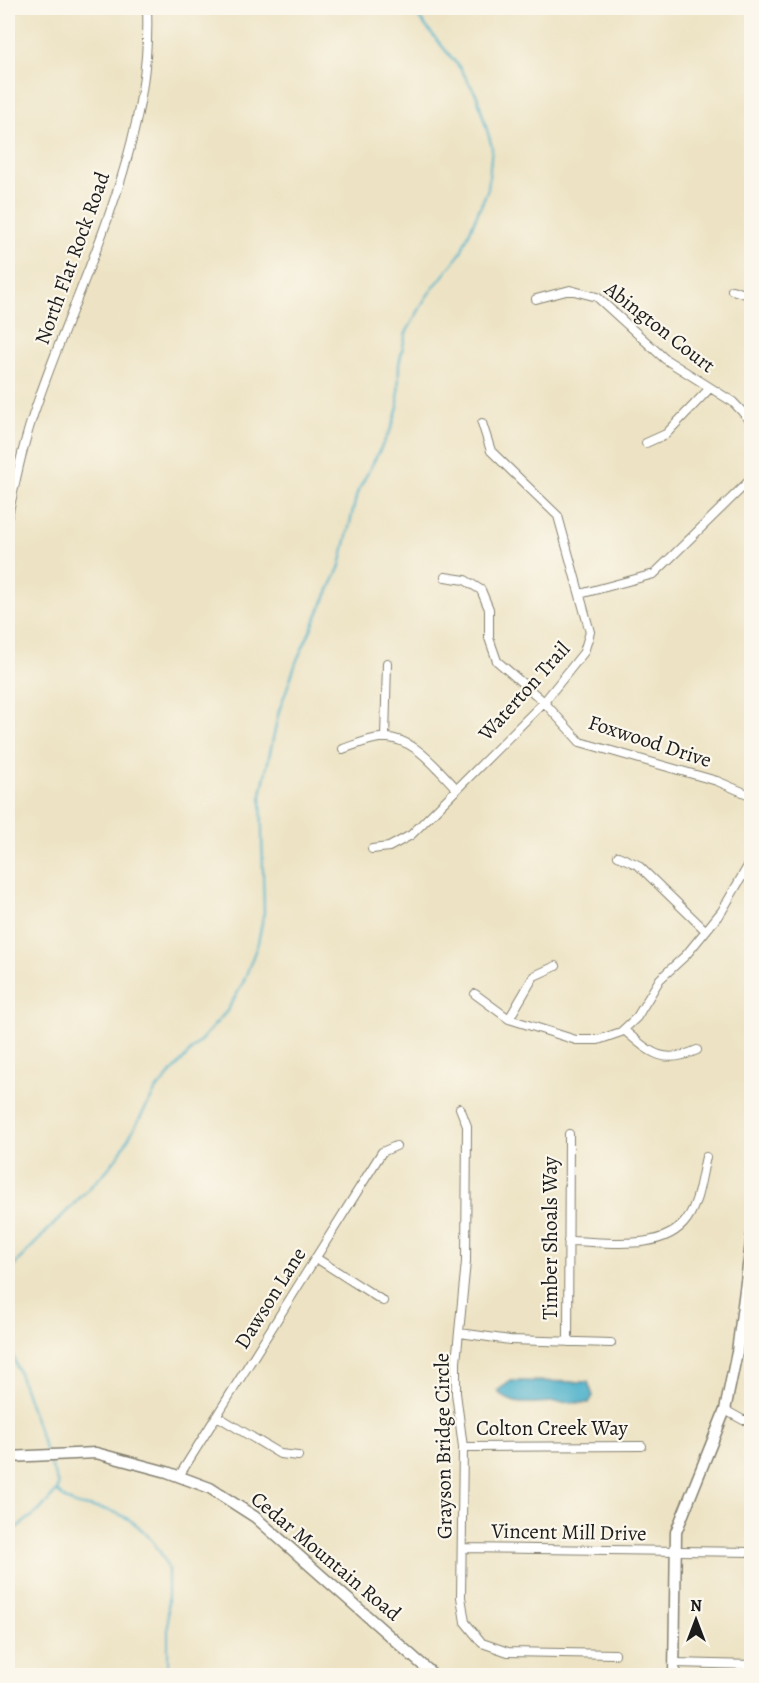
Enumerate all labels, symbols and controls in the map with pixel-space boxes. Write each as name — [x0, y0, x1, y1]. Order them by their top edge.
street label: North Flat Rock Road — [28, 167, 117, 348]
street label: Abington Court — [598, 274, 721, 379]
street label: Waterton Trail — [471, 635, 576, 747]
street label: Foxwood Drive — [585, 708, 715, 774]
street label: Timber Shoals Way — [536, 1156, 564, 1320]
street label: Dawson Lane — [228, 1242, 312, 1354]
street label: Grayson Bridge Circle — [427, 1353, 459, 1539]
street label: Colton Creek Way — [476, 1414, 629, 1442]
street label: Cedar Mountain Road — [245, 1485, 408, 1628]
street label: Vincent Mill Drive — [490, 1517, 647, 1547]
north arrow — [666, 1590, 726, 1650]
text: N — [690, 1595, 702, 1617]

